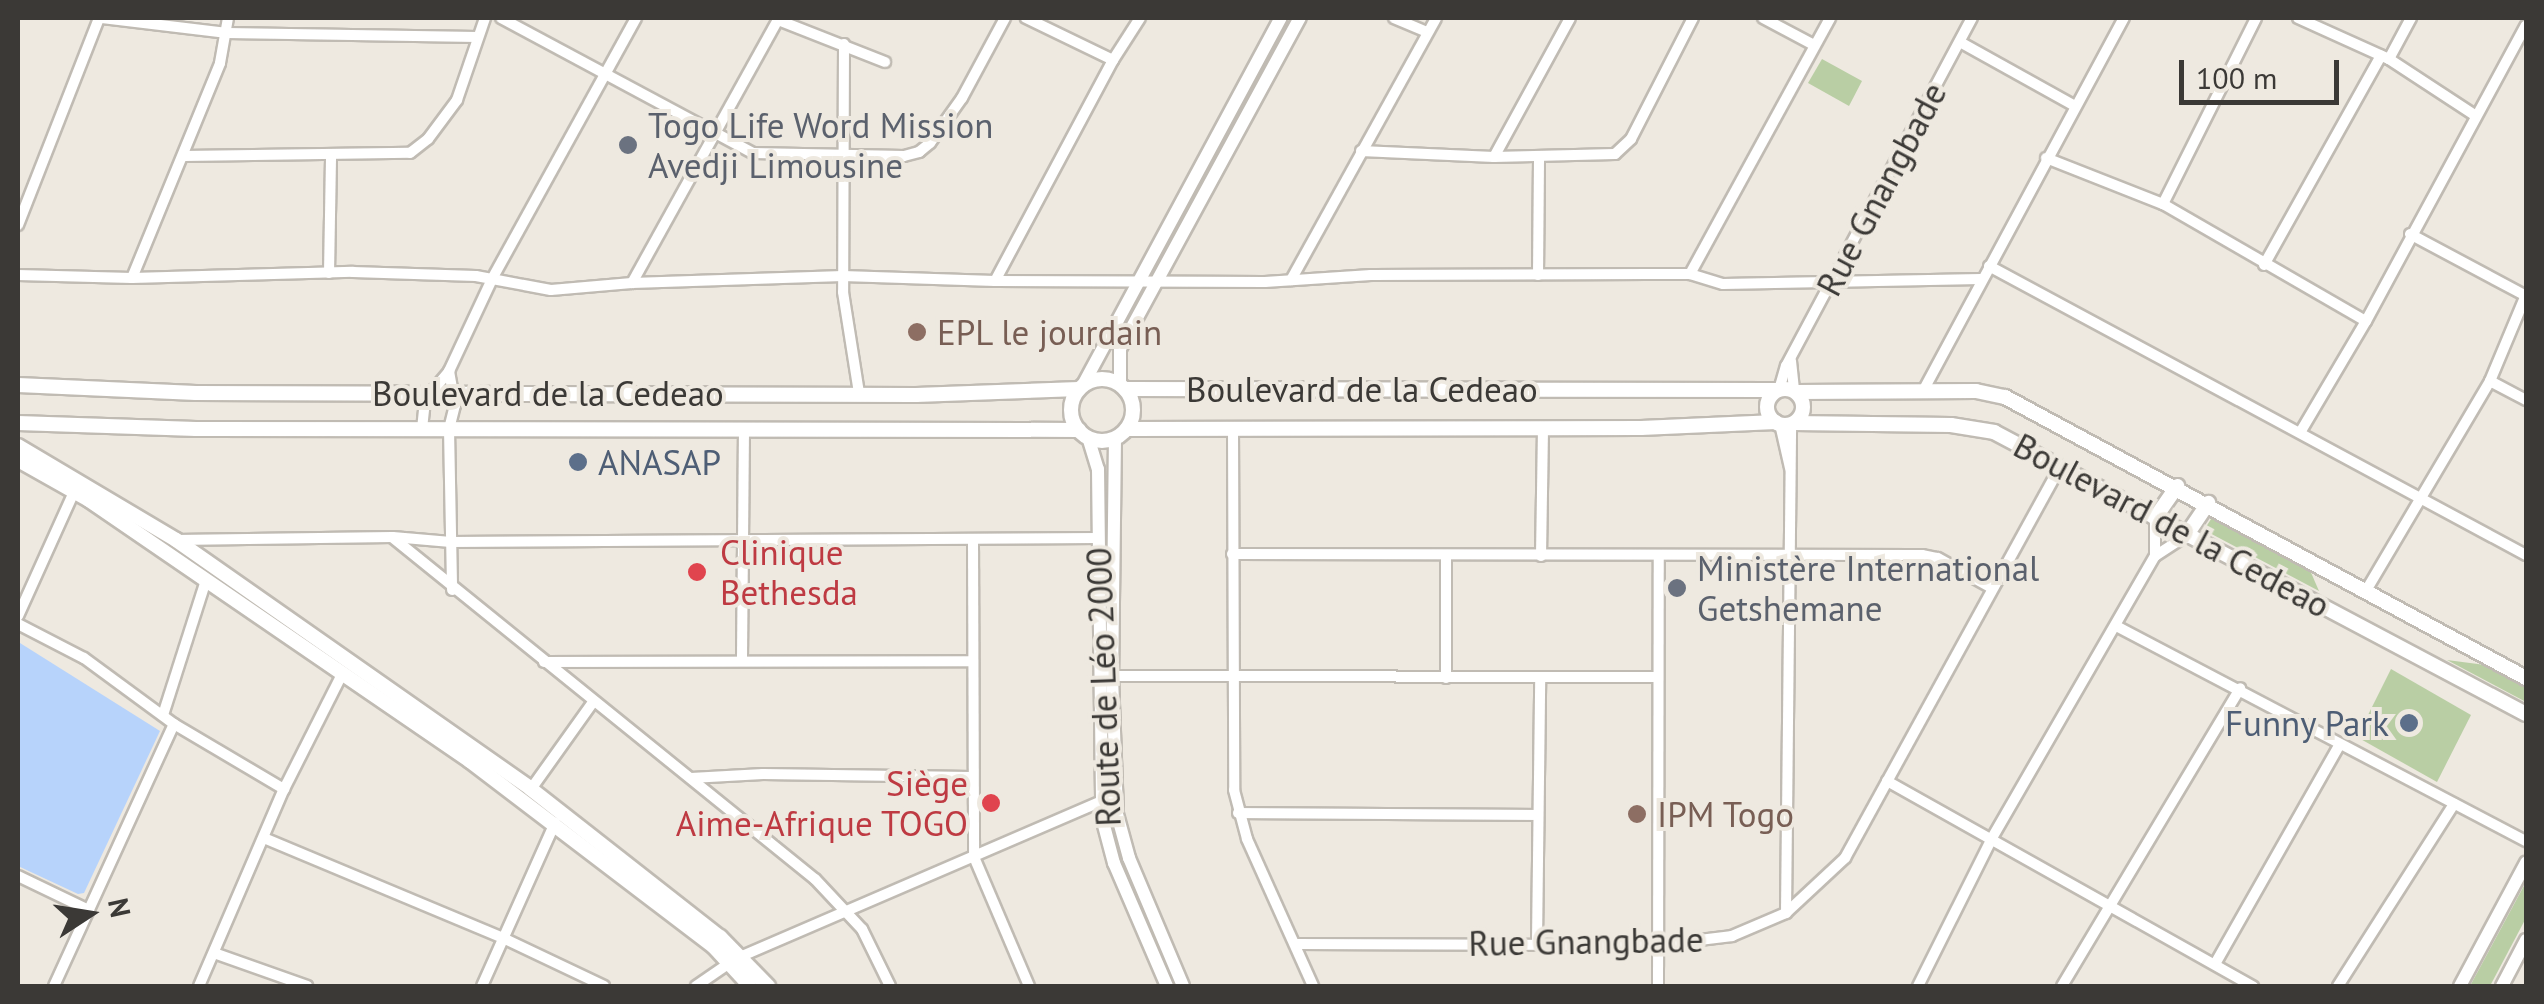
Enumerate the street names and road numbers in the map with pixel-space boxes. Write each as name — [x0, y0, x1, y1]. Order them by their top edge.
street label: Rue Gnangbade — [1807, 75, 1955, 303]
street label: Boulevard de la Cedeao — [1186, 368, 1538, 410]
street label: Boulevard de la Cedeao — [372, 372, 724, 414]
street label: Boulevard de la Cedeao — [2007, 424, 2337, 626]
street label: Route de Léo 2000 — [1077, 547, 1129, 827]
street label: Rue Gnangbade — [1468, 918, 1704, 964]

